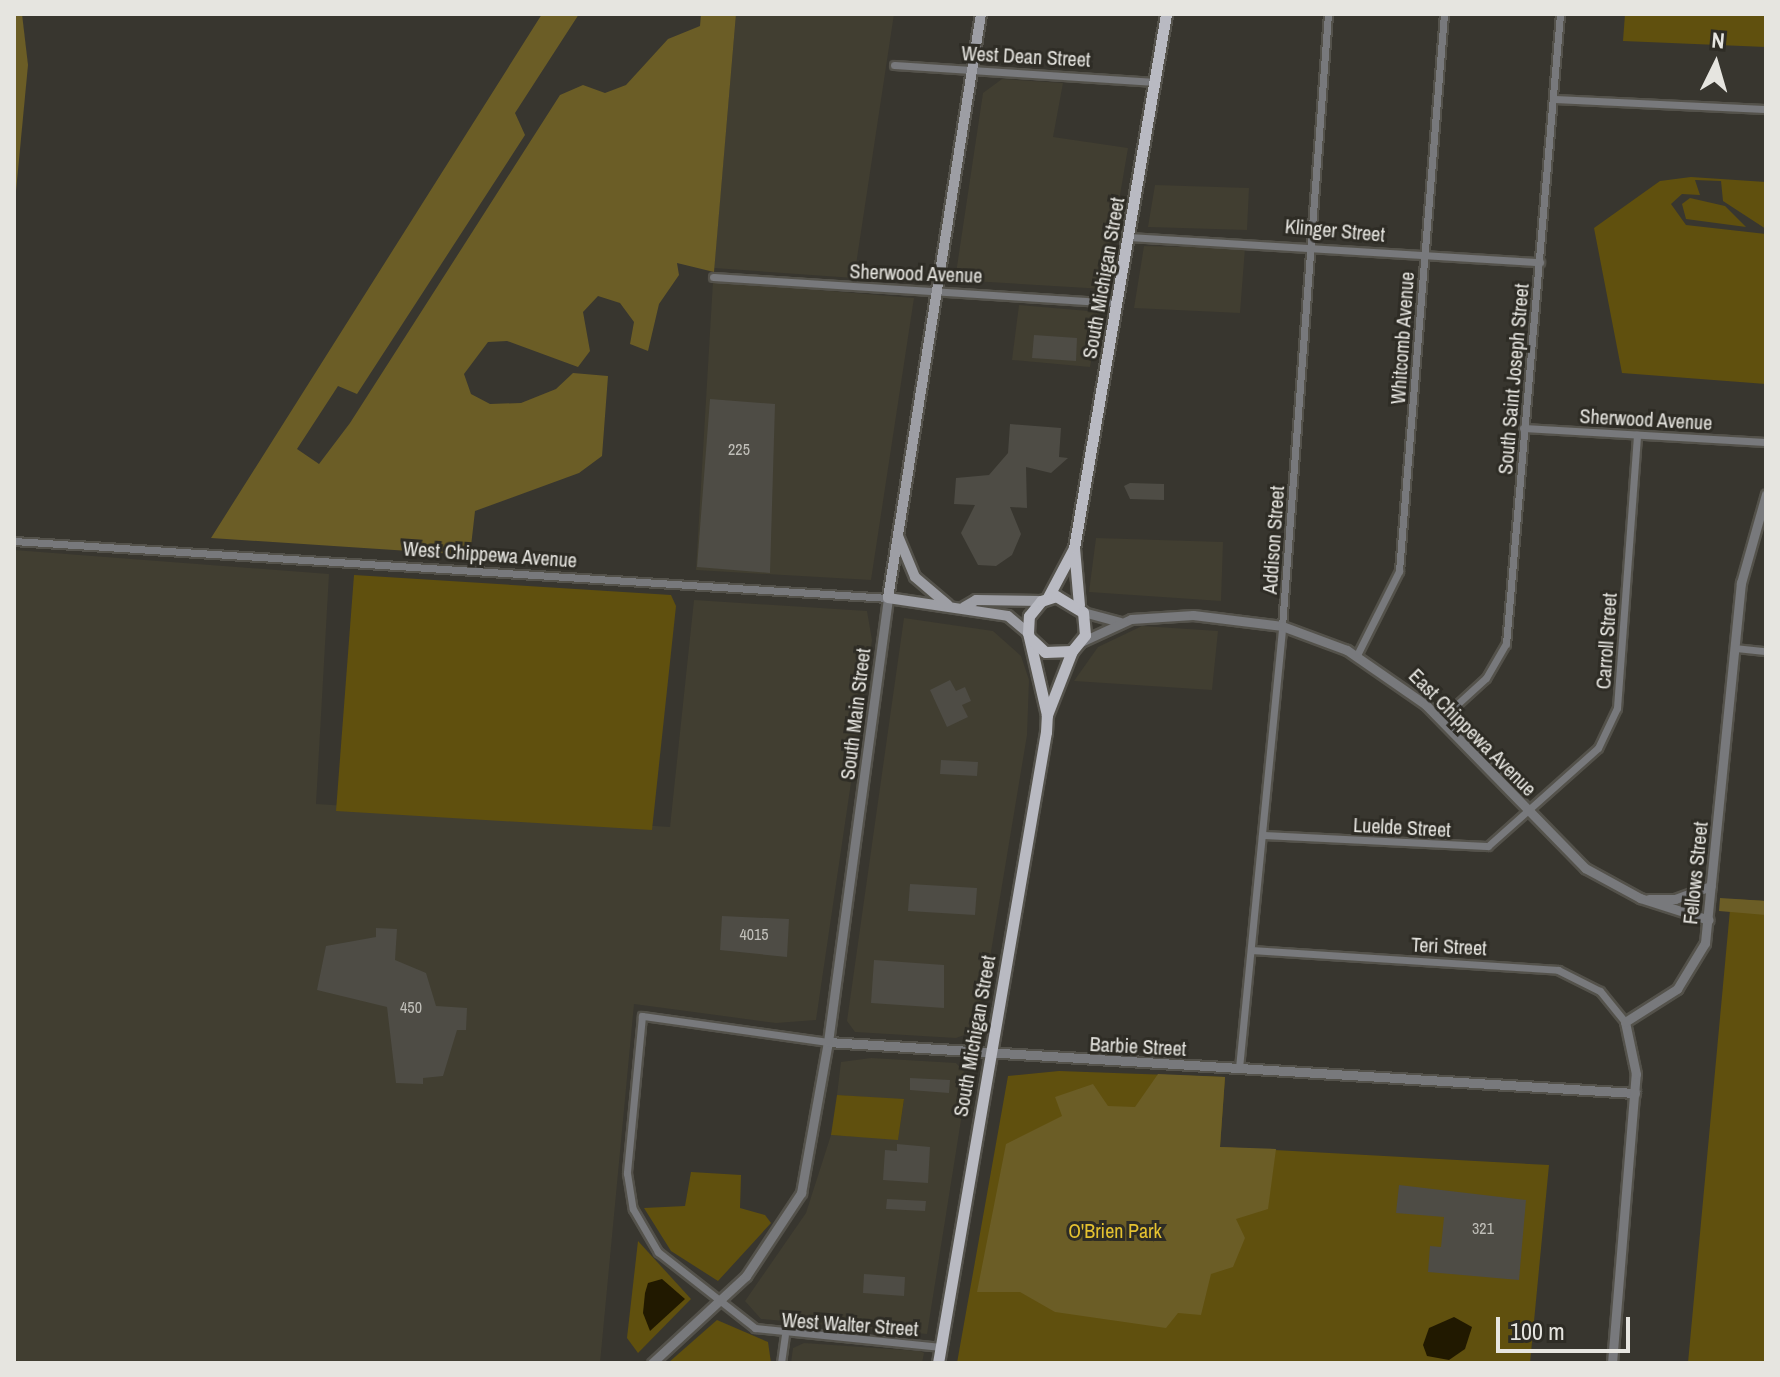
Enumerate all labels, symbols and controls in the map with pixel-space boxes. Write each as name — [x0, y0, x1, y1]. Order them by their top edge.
north arrow — [1676, 24, 1756, 104]
text: N — [1710, 25, 1726, 56]
street label: West Dean Street — [961, 41, 1091, 71]
street label: South Michigan Street — [1077, 196, 1129, 360]
street label: Klinger Street — [1284, 214, 1386, 246]
street label: Sherwood Avenue — [849, 259, 983, 287]
street label: Whitcomb Avenue — [1385, 270, 1419, 406]
street label: South Saint Joseph Street — [1493, 283, 1533, 475]
street label: Sherwood Avenue — [1579, 404, 1713, 434]
house number: 225 — [728, 439, 750, 459]
street label: Addison Street — [1257, 485, 1289, 595]
street label: West Chippewa Avenue — [402, 536, 578, 572]
street label: Carroll Street — [1591, 592, 1621, 690]
street label: South Main Street — [835, 647, 875, 781]
street label: East Chippewa Avenue — [1404, 663, 1542, 801]
street label: Luelde Street — [1353, 812, 1451, 842]
street label: Fellows Street — [1678, 820, 1712, 926]
house number: 4015 — [739, 924, 769, 944]
street label: Teri Street — [1411, 932, 1487, 960]
street label: South Michigan Street — [948, 954, 1000, 1118]
house number: 450 — [400, 997, 422, 1017]
street label: Barbie Street — [1089, 1031, 1187, 1061]
park label: O'Brien Park — [1068, 1218, 1162, 1242]
house number: 321 — [1472, 1218, 1494, 1238]
scale bar — [1500, 1301, 1634, 1351]
street label: West Walter Street — [781, 1307, 919, 1341]
text: 100 m — [1510, 1315, 1565, 1347]

